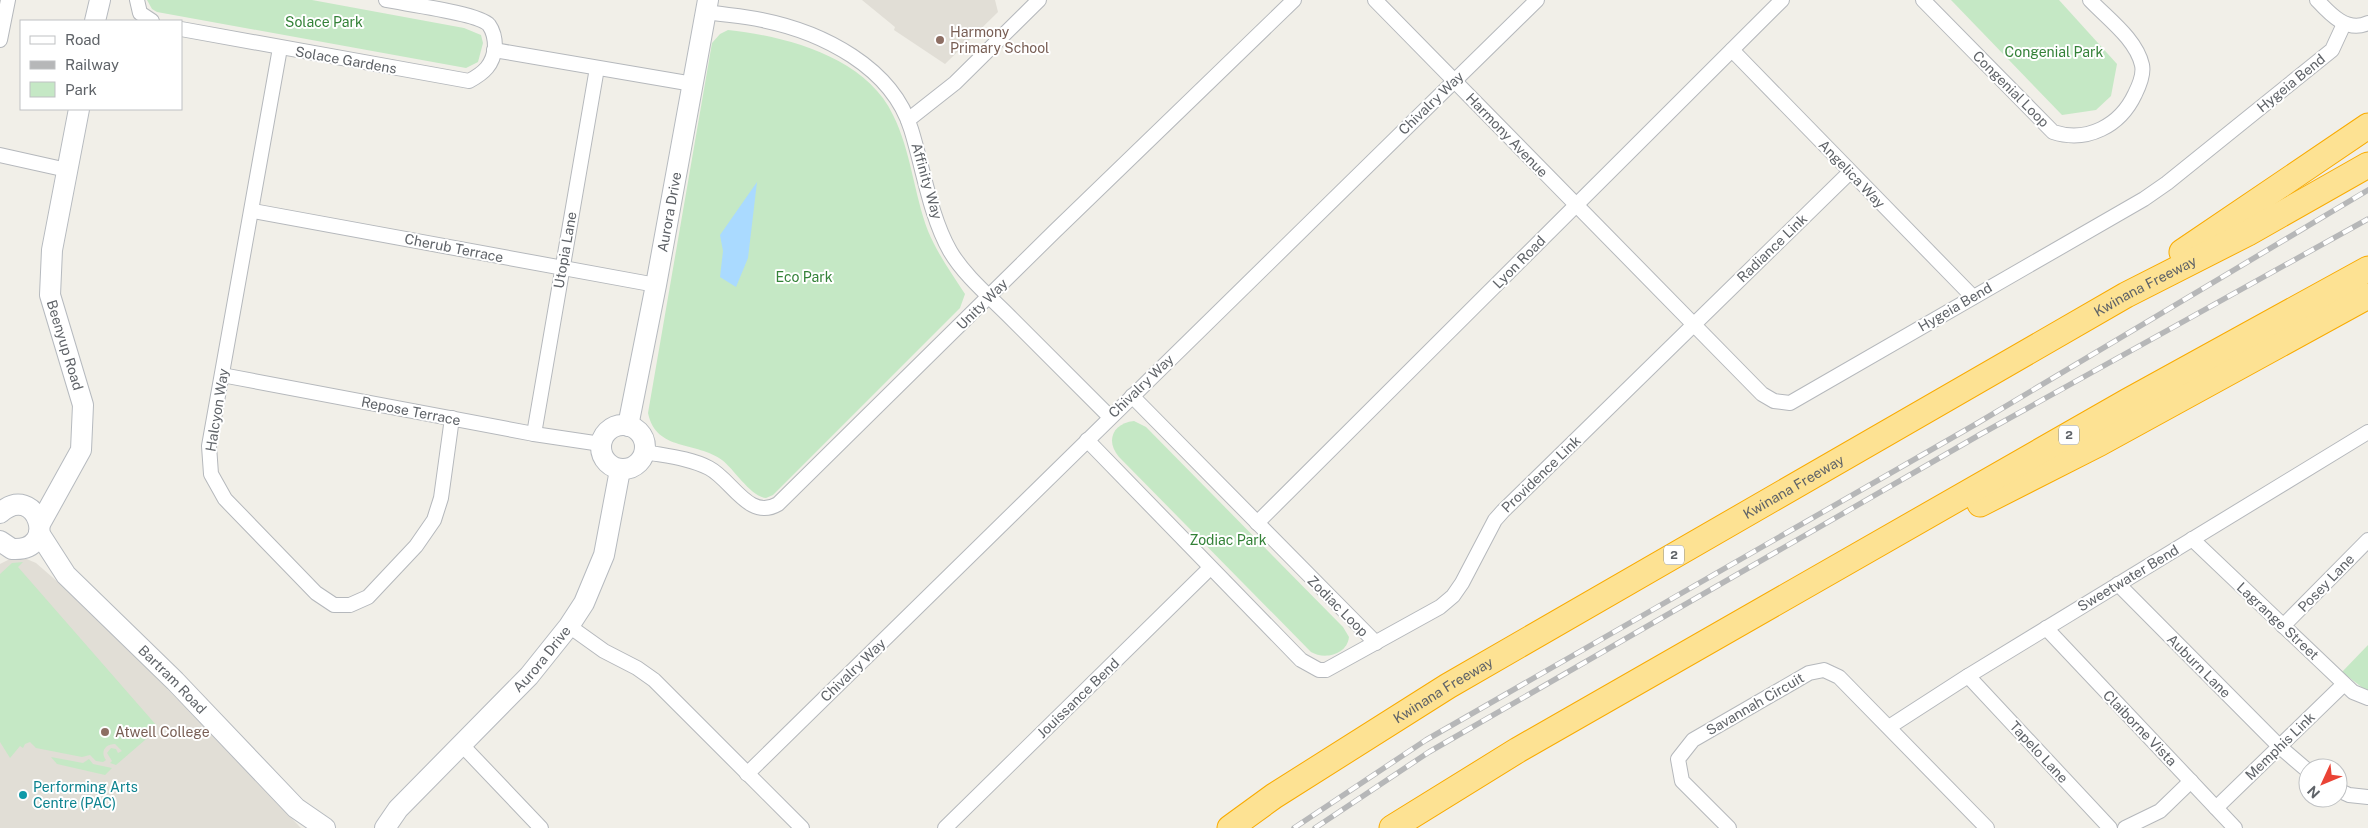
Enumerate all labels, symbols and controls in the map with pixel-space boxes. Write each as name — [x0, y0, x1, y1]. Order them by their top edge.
park label: Solace Park — [285, 14, 363, 30]
legend — [20, 20, 182, 110]
place label: Harmony Primary School — [950, 24, 1049, 56]
text: Road — [65, 31, 101, 48]
marker: Harmony Primary School — [934, 34, 946, 46]
street label: Solace Gardens — [294, 43, 398, 77]
park label: Congenial Park — [2005, 44, 2104, 60]
street label: Congenial Loop — [1970, 48, 2052, 130]
street label: Hygeia Bend — [2254, 51, 2328, 115]
text: Railway — [65, 56, 119, 73]
street label: Chivalry Way — [1395, 68, 1467, 138]
text: Park — [65, 81, 97, 98]
street label: Harmony Avenue — [1463, 90, 1551, 180]
street label: Angelica Way — [1816, 137, 1889, 212]
street label: Affinity Way — [908, 141, 946, 222]
street label: Aurora Drive — [654, 170, 685, 253]
street label: Utopia Lane — [550, 210, 580, 290]
street label: Radiance Link — [1734, 210, 1810, 285]
street label: Cherub Terrace — [403, 231, 505, 265]
street label: Lyon Road — [1489, 232, 1549, 292]
street label: Kwinana Freeway — [2091, 252, 2200, 320]
park label: Eco Park — [775, 269, 833, 285]
street label: Unity Way — [953, 275, 1011, 333]
street label: Hygeia Bend — [1915, 279, 1995, 335]
street label: Beenyup Road — [44, 298, 86, 392]
street label: Chivalry Way — [1105, 351, 1177, 421]
street label: Halcyon Way — [203, 367, 232, 453]
street label: Repose Terrace — [360, 394, 462, 428]
road number: 2 — [2059, 426, 2079, 444]
street label: Providence Link — [1498, 432, 1584, 516]
street label: Kwinana Freeway — [1740, 451, 1847, 522]
park label: Zodiac Park — [1189, 532, 1267, 548]
street label: Sweetwater Bend — [2074, 541, 2182, 615]
road number: 2 — [1664, 546, 1684, 564]
street label: Posey Lane — [2295, 551, 2358, 615]
street label: Zodiac Loop — [1304, 572, 1372, 640]
street label: Lagrange Street — [2234, 579, 2322, 663]
street label: Aurora Drive — [510, 623, 574, 695]
street label: Auburn Lane — [2164, 631, 2234, 701]
street label: Chivalry Way — [817, 635, 889, 705]
street label: Bartram Road — [135, 642, 210, 717]
street label: Kwinana Freeway — [1390, 654, 1496, 727]
street label: Jouissance Bend — [1034, 655, 1122, 741]
street label: Savannah Circuit — [1703, 670, 1807, 738]
street label: Claiborne Vista — [2100, 687, 2180, 769]
street label: Memphis Link — [2242, 709, 2318, 783]
street label: Tapelo Lane — [2006, 718, 2072, 786]
place label: Atwell College — [115, 724, 210, 740]
marker: Atwell College — [99, 726, 111, 738]
north arrow — [2298, 758, 2348, 808]
place label: Performing Arts Centre (PAC) — [33, 779, 138, 811]
text: N — [2304, 783, 2323, 802]
marker: Performing Arts Centre (PAC) — [17, 789, 29, 801]

